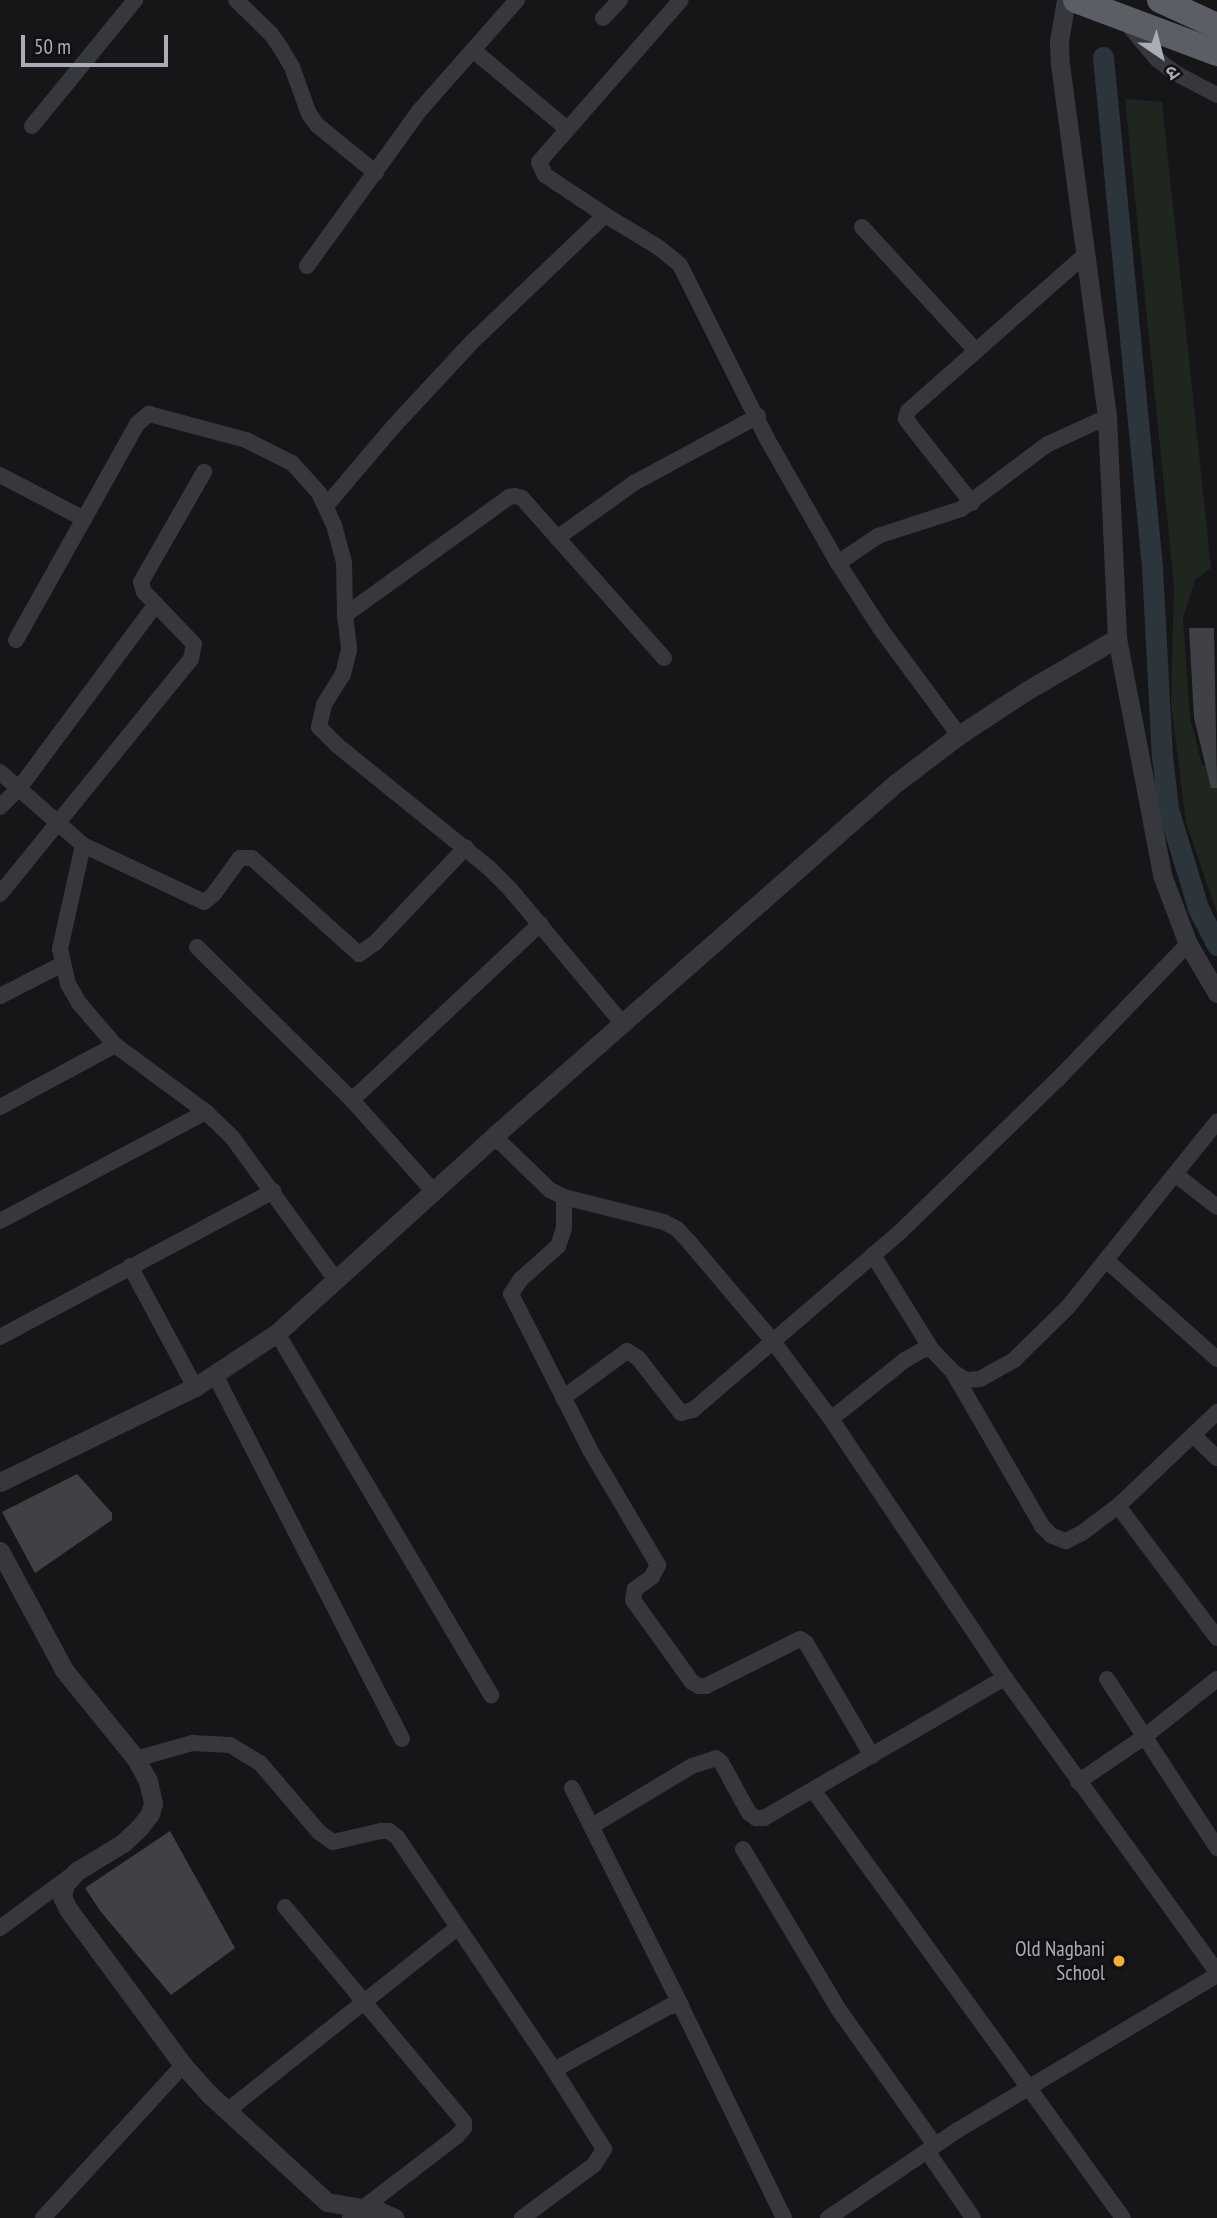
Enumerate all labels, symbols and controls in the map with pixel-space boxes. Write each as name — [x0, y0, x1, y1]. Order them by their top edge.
scale bar — [24, 21, 172, 65]
north arrow — [1126, 21, 1196, 91]
text: 50 m — [34, 33, 71, 60]
text: उ — [1162, 60, 1184, 86]
place label: Old Nagbani School — [1015, 1936, 1105, 1986]
marker: Old Nagbani School — [1111, 1953, 1127, 1969]

